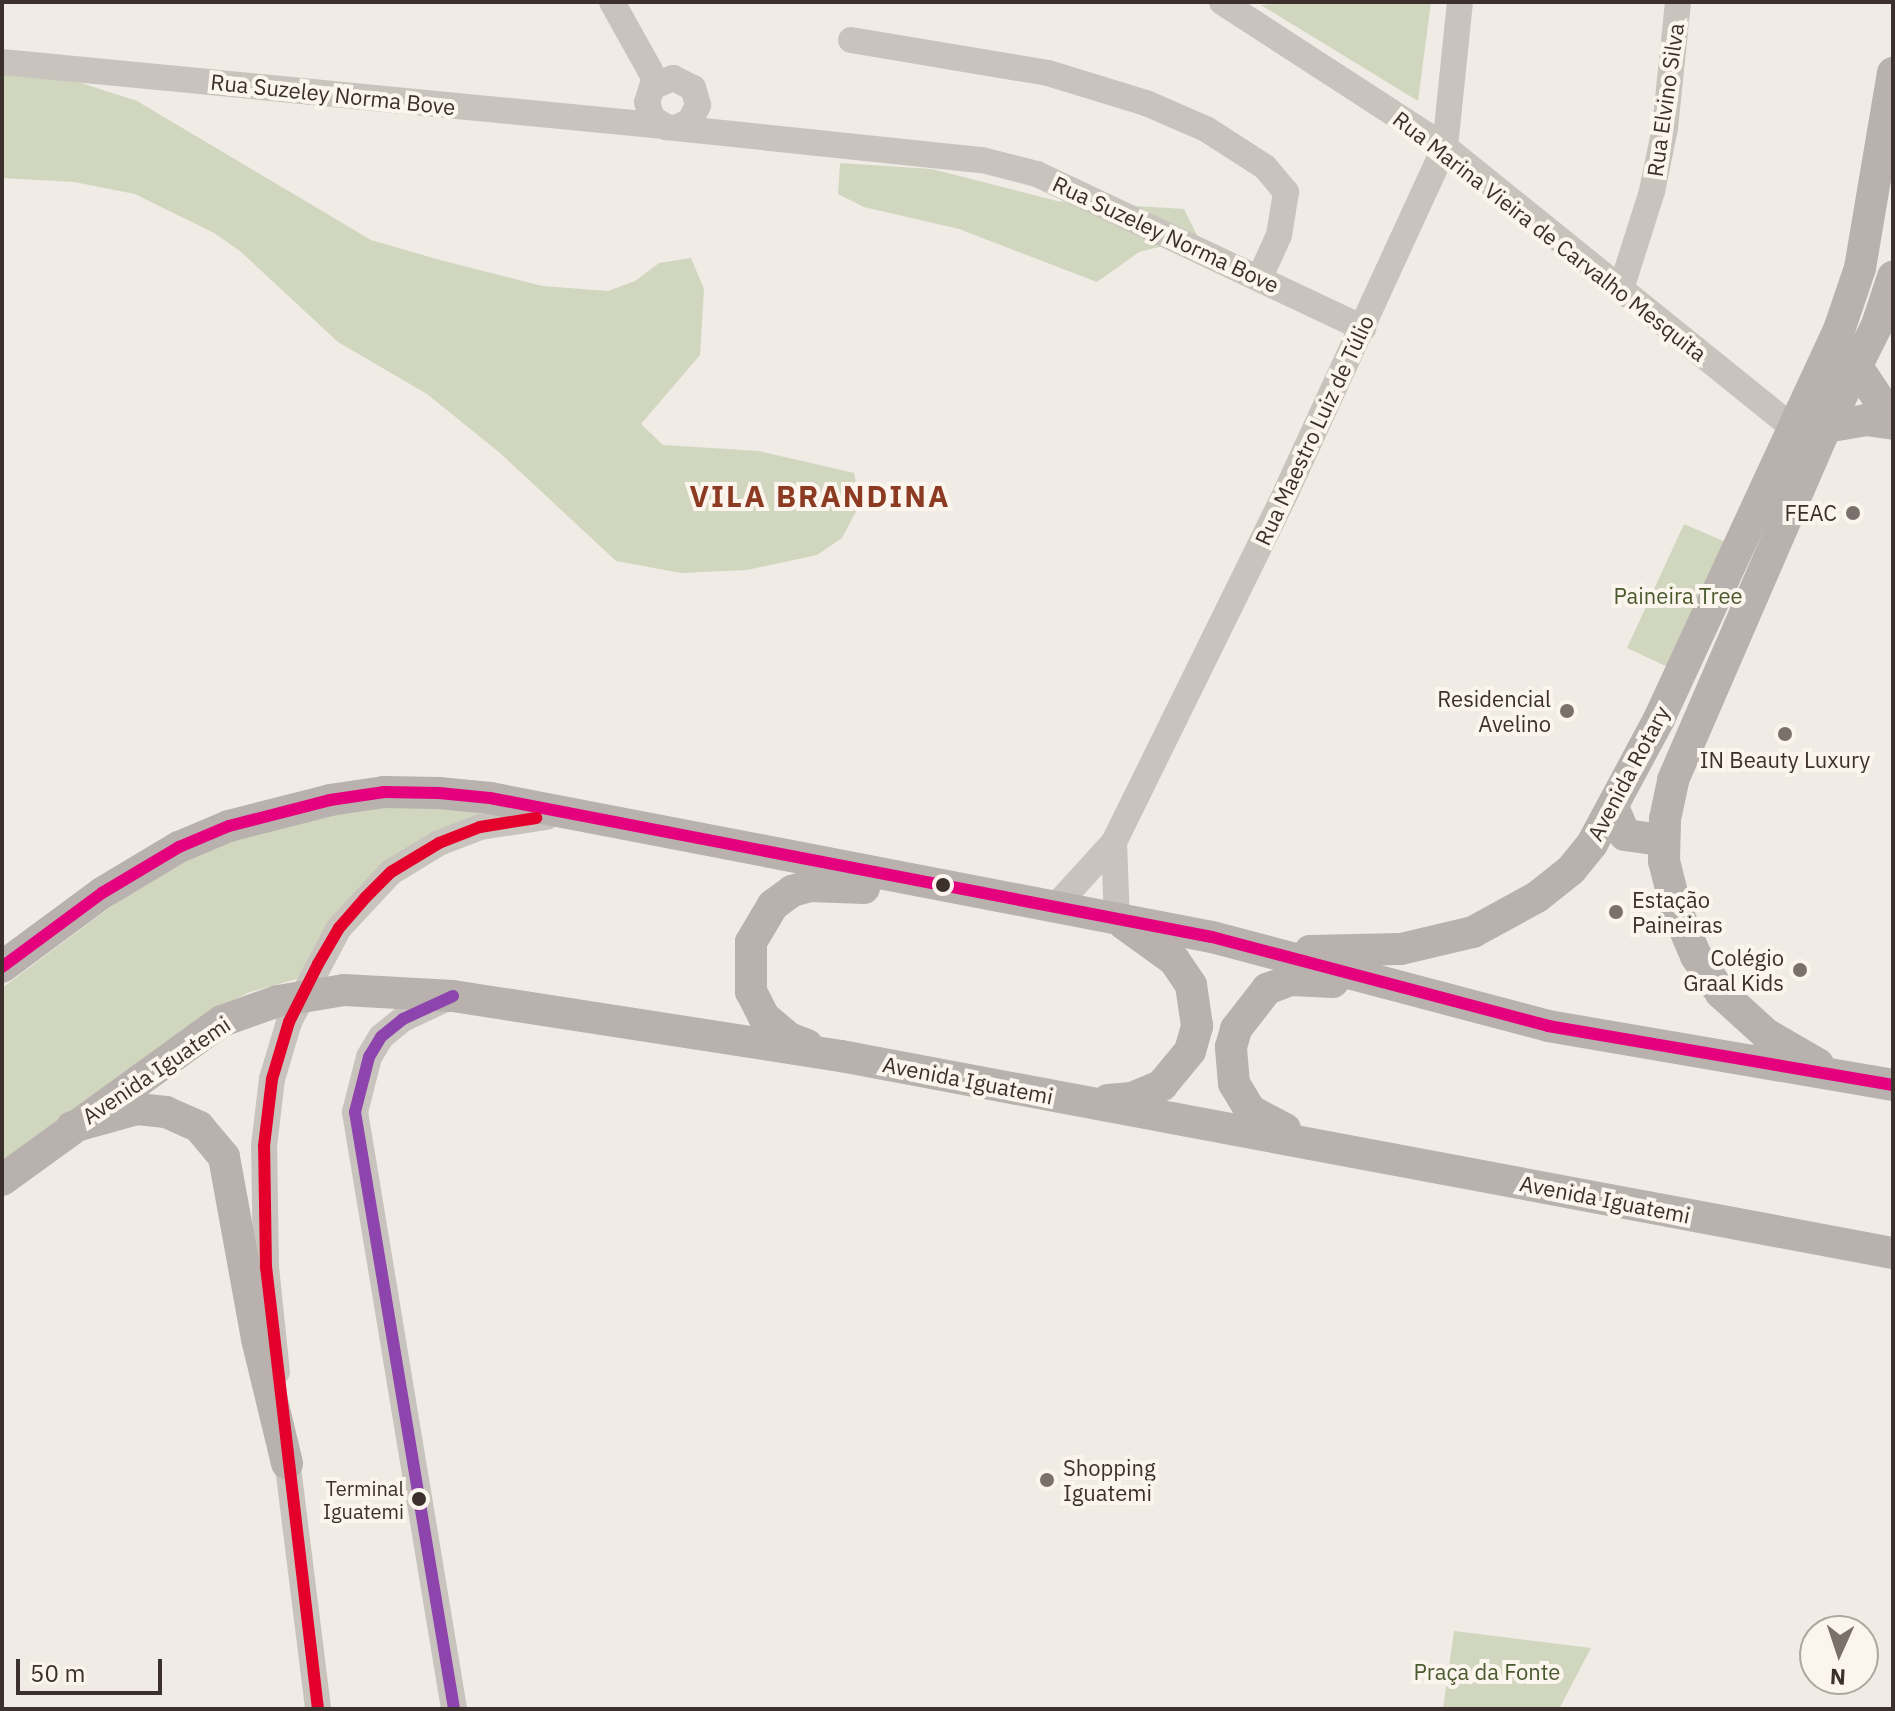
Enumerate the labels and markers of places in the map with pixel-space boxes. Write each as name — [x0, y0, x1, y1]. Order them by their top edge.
place label: FEAC — [1784, 500, 1837, 526]
marker: FEAC — [1844, 504, 1862, 522]
place label: Residencial Avelino — [1437, 685, 1551, 736]
marker: Residencial Avelino — [1558, 702, 1576, 720]
marker: IN Beauty Luxury — [1776, 725, 1794, 743]
place label: IN Beauty Luxury — [1700, 747, 1870, 773]
unlabelled marker — [935, 877, 951, 893]
place label: Estação Paineiras — [1632, 886, 1723, 938]
marker: Estação Paineiras — [1607, 903, 1625, 921]
place label: Colégio Graal Kids — [1683, 944, 1784, 996]
marker: Colégio Graal Kids — [1791, 961, 1809, 979]
place label: Shopping Iguatemi — [1063, 1454, 1156, 1506]
marker: Shopping Iguatemi — [1038, 1471, 1056, 1489]
place label: Terminal Iguatemi — [323, 1476, 404, 1523]
marker: Terminal Iguatemi — [411, 1491, 427, 1507]

